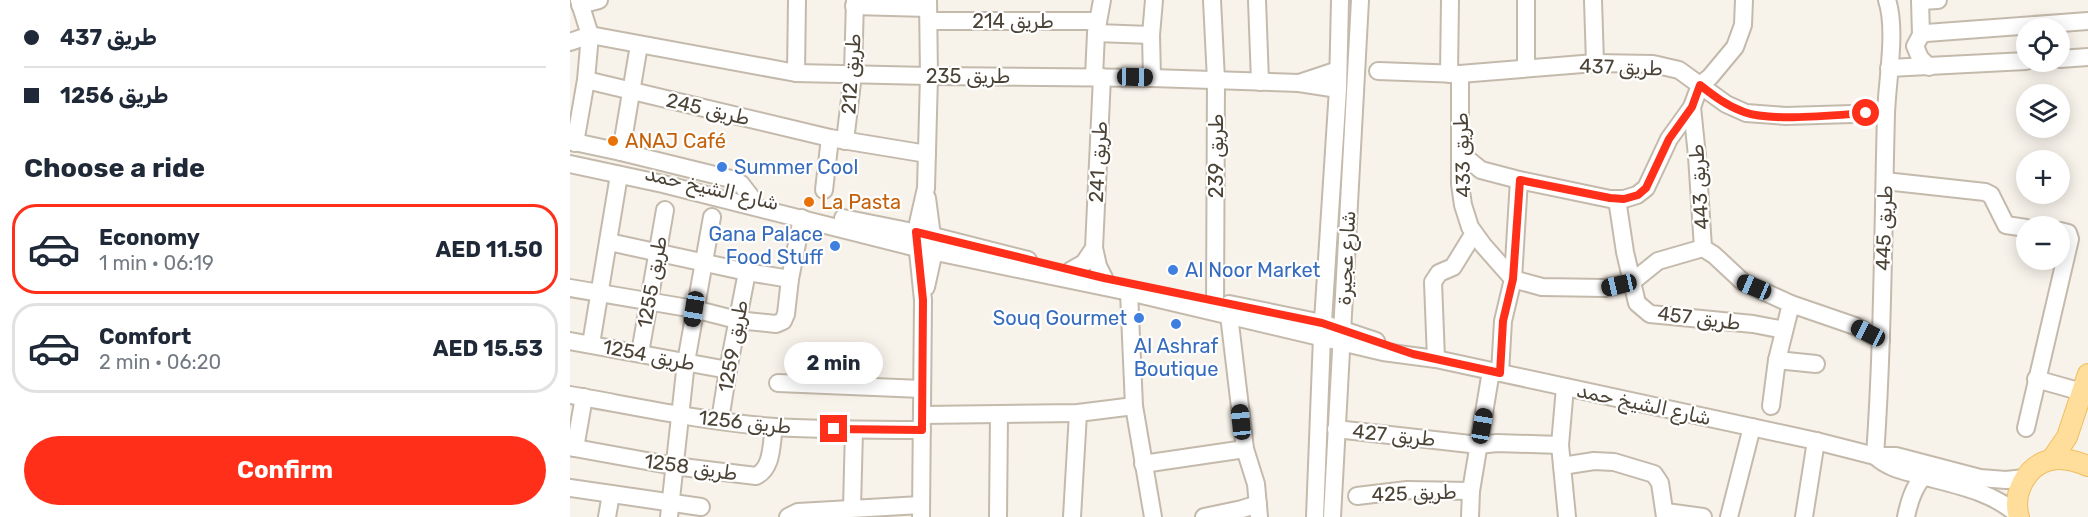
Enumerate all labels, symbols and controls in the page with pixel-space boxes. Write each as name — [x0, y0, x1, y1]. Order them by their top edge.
street label: طريق 214 — [972, 9, 1054, 33]
map controls — [2016, 18, 2070, 270]
button: locate — [2016, 18, 2070, 72]
text: طريق 437 — [60, 24, 157, 51]
street label: طريق 212 — [836, 33, 866, 115]
street label: طريق 437 — [1579, 54, 1663, 80]
street label: طريق 235 — [926, 64, 1010, 88]
car — [1117, 68, 1153, 86]
text: طريق 1256 — [60, 82, 169, 109]
button: layers — [2016, 84, 2070, 138]
street label: طريق 245 — [664, 88, 752, 130]
route start — [1852, 99, 1879, 126]
street label: طريق 433 — [1449, 112, 1475, 198]
street label: طريق 239 — [1204, 114, 1228, 198]
street label: طريق 241 — [1084, 121, 1112, 203]
place label: ANAJ Café — [625, 129, 726, 153]
marker: ANAJ Café — [606, 134, 620, 148]
street label: طريق 443 — [1684, 143, 1714, 231]
button: + — [2016, 150, 2070, 204]
text: Choose a ride — [24, 152, 205, 184]
place label: Summer Cool — [734, 155, 858, 179]
marker: Summer Cool — [715, 160, 729, 174]
street label: شارع الشيخ حمد — [642, 161, 781, 217]
street label: طريق 445 — [1871, 185, 1897, 271]
place label: La Pasta — [821, 190, 901, 214]
marker: La Pasta — [802, 195, 816, 209]
street label: شارع عجيرة — [1332, 210, 1362, 306]
button: − — [2016, 216, 2070, 270]
icon: car — [27, 222, 81, 276]
place label: Gana Palace Food Stuff — [708, 222, 823, 269]
text: Economy — [99, 224, 200, 251]
street label: طريق 1255 — [632, 234, 672, 330]
text: AED 11.50 — [435, 236, 543, 263]
marker: Gana Palace Food Stuff — [828, 239, 842, 253]
text: 1 min · 06:19 — [99, 251, 214, 275]
place label: Al Noor Market — [1185, 258, 1321, 282]
marker: Al Noor Market — [1166, 263, 1180, 277]
car — [1599, 272, 1639, 298]
car — [1734, 272, 1774, 302]
car — [682, 290, 706, 328]
street label: طريق 1259 — [713, 298, 753, 394]
street label: طريق 457 — [1656, 301, 1742, 335]
place label: Souq Gourmet — [993, 306, 1127, 330]
marker: Souq Gourmet — [1132, 311, 1146, 325]
marker: Al Ashraf Boutique — [1169, 317, 1183, 331]
car — [1848, 317, 1888, 349]
icon: car — [27, 321, 81, 375]
text: Comfort — [99, 323, 191, 350]
street label: طريق 1254 — [601, 334, 697, 376]
place label: Al Ashraf Boutique — [1134, 334, 1219, 381]
text: AED 15.53 — [433, 335, 543, 362]
callout: 2 min — [784, 342, 884, 384]
text: 2 min · 06:20 — [99, 350, 221, 374]
text: 2 min — [806, 351, 861, 375]
street label: شارع الشيخ حمد — [1574, 378, 1713, 432]
car — [1230, 403, 1252, 441]
street label: طريق 1256 — [697, 405, 793, 439]
car — [1470, 407, 1494, 445]
route end — [820, 415, 847, 442]
street label: طريق 427 — [1351, 419, 1437, 451]
button: Confirm — [24, 436, 546, 505]
street label: طريق 1258 — [643, 449, 739, 485]
street label: طريق 425 — [1371, 480, 1457, 506]

